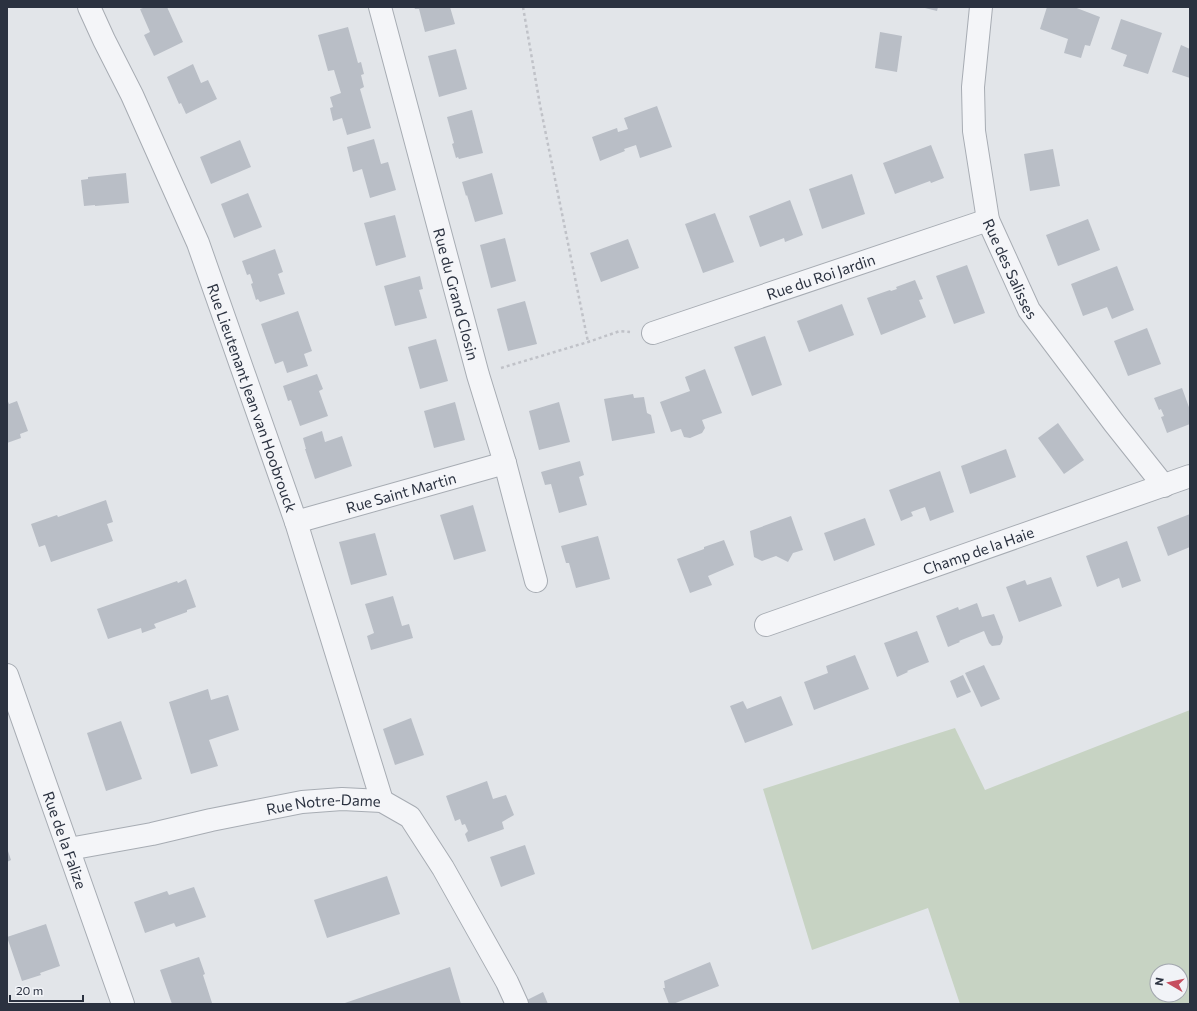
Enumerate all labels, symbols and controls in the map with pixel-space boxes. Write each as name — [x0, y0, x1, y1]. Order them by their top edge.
street label: Rue des Salisses — [980, 216, 1042, 322]
street label: Rue du Grand Closin — [430, 226, 483, 362]
street label: Rue du Roi Jardin — [764, 250, 877, 303]
street label: Rue Lieutenant Jean van Hoobrouck — [204, 281, 301, 515]
street label: Rue Saint Martin — [344, 468, 458, 517]
street label: Champ de la Haie — [920, 523, 1036, 578]
street label: Rue de la Falize — [40, 789, 91, 891]
street label: Rue Notre-Dame — [264, 790, 381, 818]
north arrow — [1149, 963, 1189, 1003]
text: N — [1152, 976, 1166, 986]
scale bar — [10, 977, 83, 1003]
text: 20 m — [16, 983, 43, 997]

